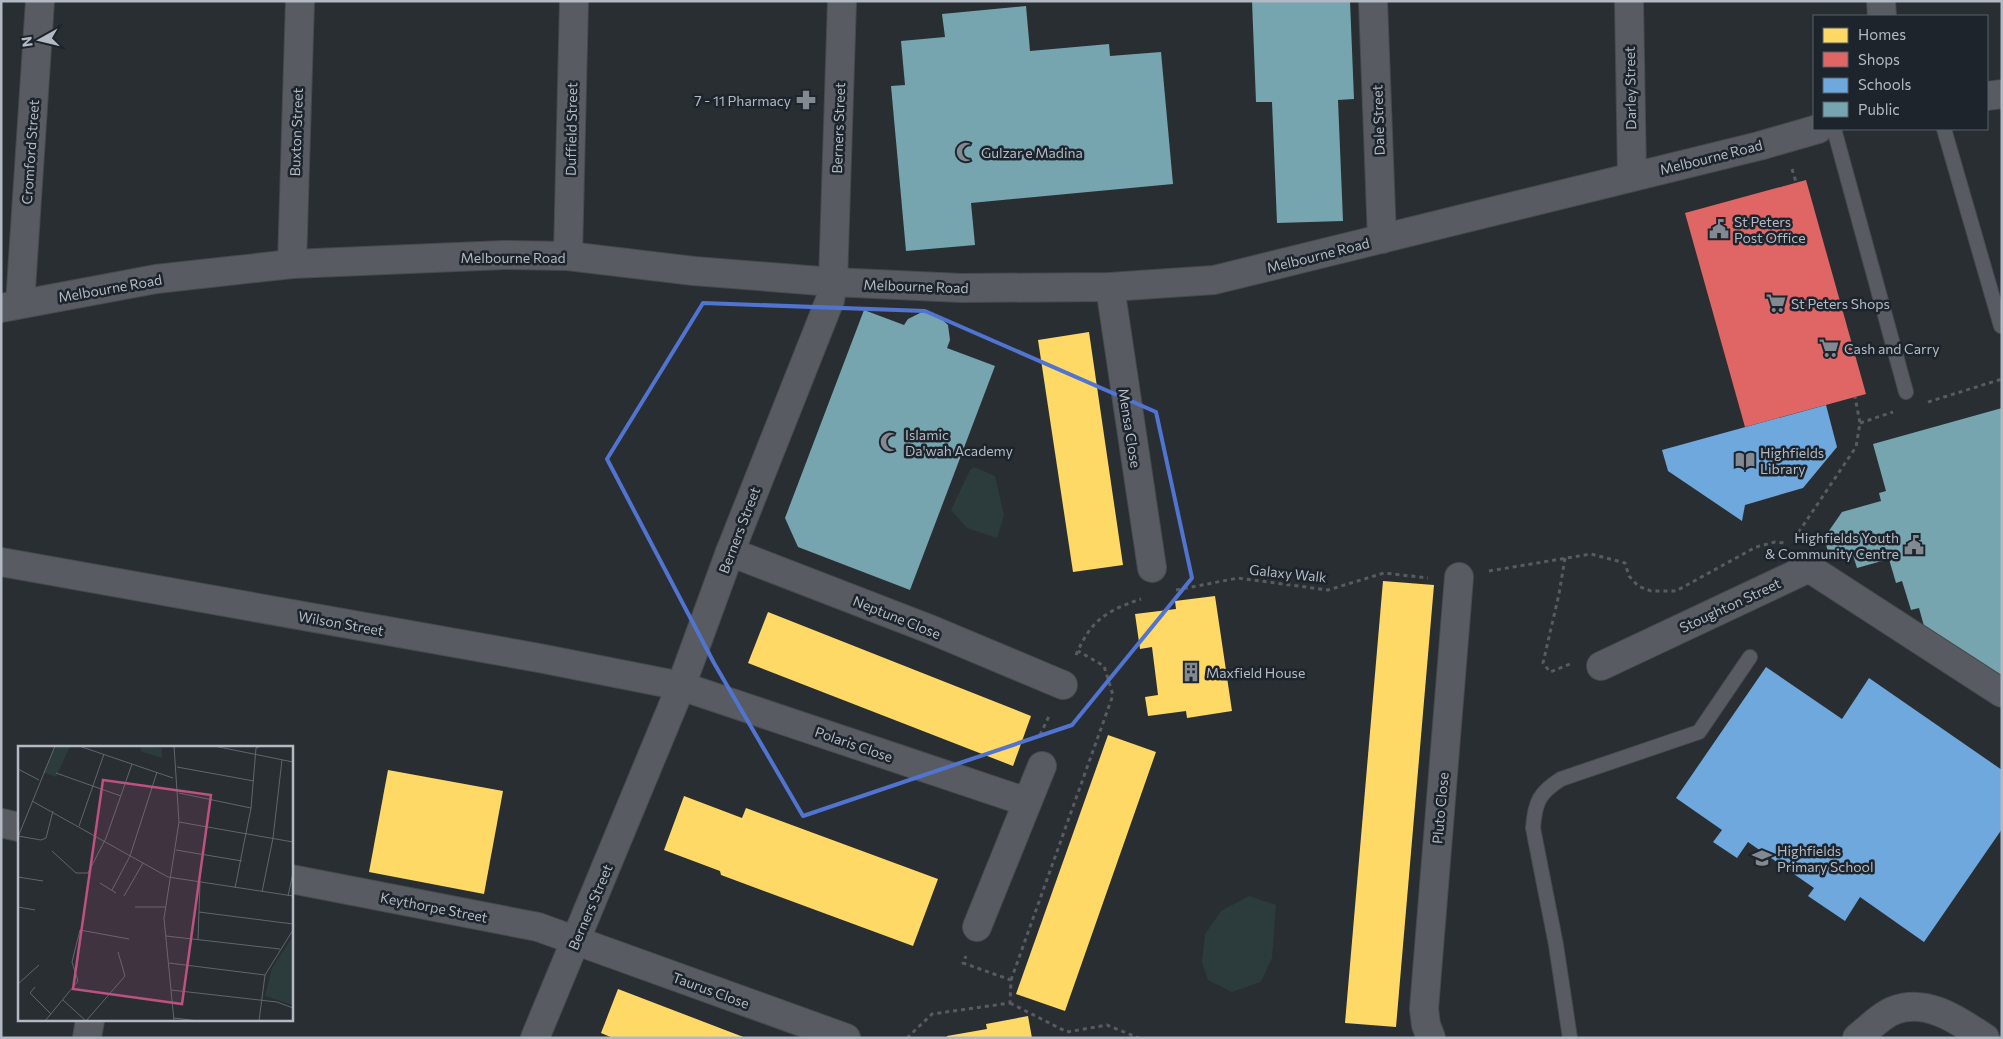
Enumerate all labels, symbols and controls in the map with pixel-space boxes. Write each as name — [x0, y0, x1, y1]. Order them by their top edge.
north arrow — [15, 15, 65, 65]
legend — [1813, 15, 1988, 130]
text: Homes — [1858, 25, 1906, 43]
text: N — [17, 35, 36, 48]
street label: Darley Street — [1621, 46, 1639, 130]
text: Shops — [1858, 50, 1900, 68]
text: Schools — [1858, 75, 1912, 93]
street label: Duffield Street — [562, 82, 580, 176]
street label: Berners Street — [828, 82, 848, 174]
street label: Dale Street — [1368, 84, 1388, 156]
street label: Buxton Street — [286, 87, 306, 177]
pharmacy icon: 7 - 11 Pharmacy — [795, 89, 817, 111]
place label: 7 - 11 Pharmacy — [694, 92, 791, 109]
street label: Cromford Street — [18, 99, 42, 205]
text: Public — [1858, 100, 1900, 118]
street label: Melbourne Road — [1658, 136, 1764, 178]
mosque icon: Gulzar e Madina — [955, 141, 977, 163]
place label: Gulzar e Madina — [981, 144, 1083, 161]
place label: St Peters Post Office — [1734, 213, 1806, 246]
public building icon: St Peters Post Office — [1708, 218, 1730, 240]
street label: Melbourne Road — [1265, 234, 1371, 276]
street label: Melbourne Road — [460, 249, 566, 266]
street label: Melbourne Road — [57, 270, 163, 306]
street label: Melbourne Road — [863, 276, 969, 296]
supermarket icon: St Peters Shops — [1765, 292, 1787, 314]
place label: St Peters Shops — [1791, 295, 1890, 312]
supermarket icon: Cash and Carry — [1818, 337, 1840, 359]
place label: Cash and Carry — [1844, 340, 1939, 357]
street label: Mensa Close — [1115, 387, 1145, 469]
place label: Islamic Da'wah Academy — [905, 426, 1013, 459]
mosque icon: Islamic Da'wah Academy — [879, 431, 901, 453]
place label: Highfields Library — [1760, 444, 1824, 477]
library icon: Highfields Library — [1734, 449, 1756, 471]
street label: Berners Street — [715, 484, 763, 576]
place label: Highfields Youth & Community Centre — [1765, 529, 1899, 562]
public building icon: Highfields Youth & Community Centre — [1903, 534, 1925, 556]
street label: Galaxy Walk — [1248, 560, 1328, 586]
street label: Stoughton Street — [1677, 574, 1784, 636]
street label: Neptune Close — [851, 592, 943, 642]
street label: Wilson Street — [297, 607, 385, 639]
building icon: Maxfield House — [1180, 661, 1202, 683]
place label: Maxfield House — [1206, 664, 1305, 681]
street label: Polaris Close — [813, 723, 895, 765]
inset map — [18, 746, 292, 1022]
street label: Pluto Close — [1428, 771, 1452, 845]
place label: Highfields Primary School — [1777, 842, 1873, 875]
school or university icon: Highfields Primary School — [1751, 847, 1773, 869]
street label: Berners Street — [564, 861, 616, 952]
street label: Keythorpe Street — [379, 888, 489, 926]
street label: Taurus Close — [670, 968, 752, 1012]

